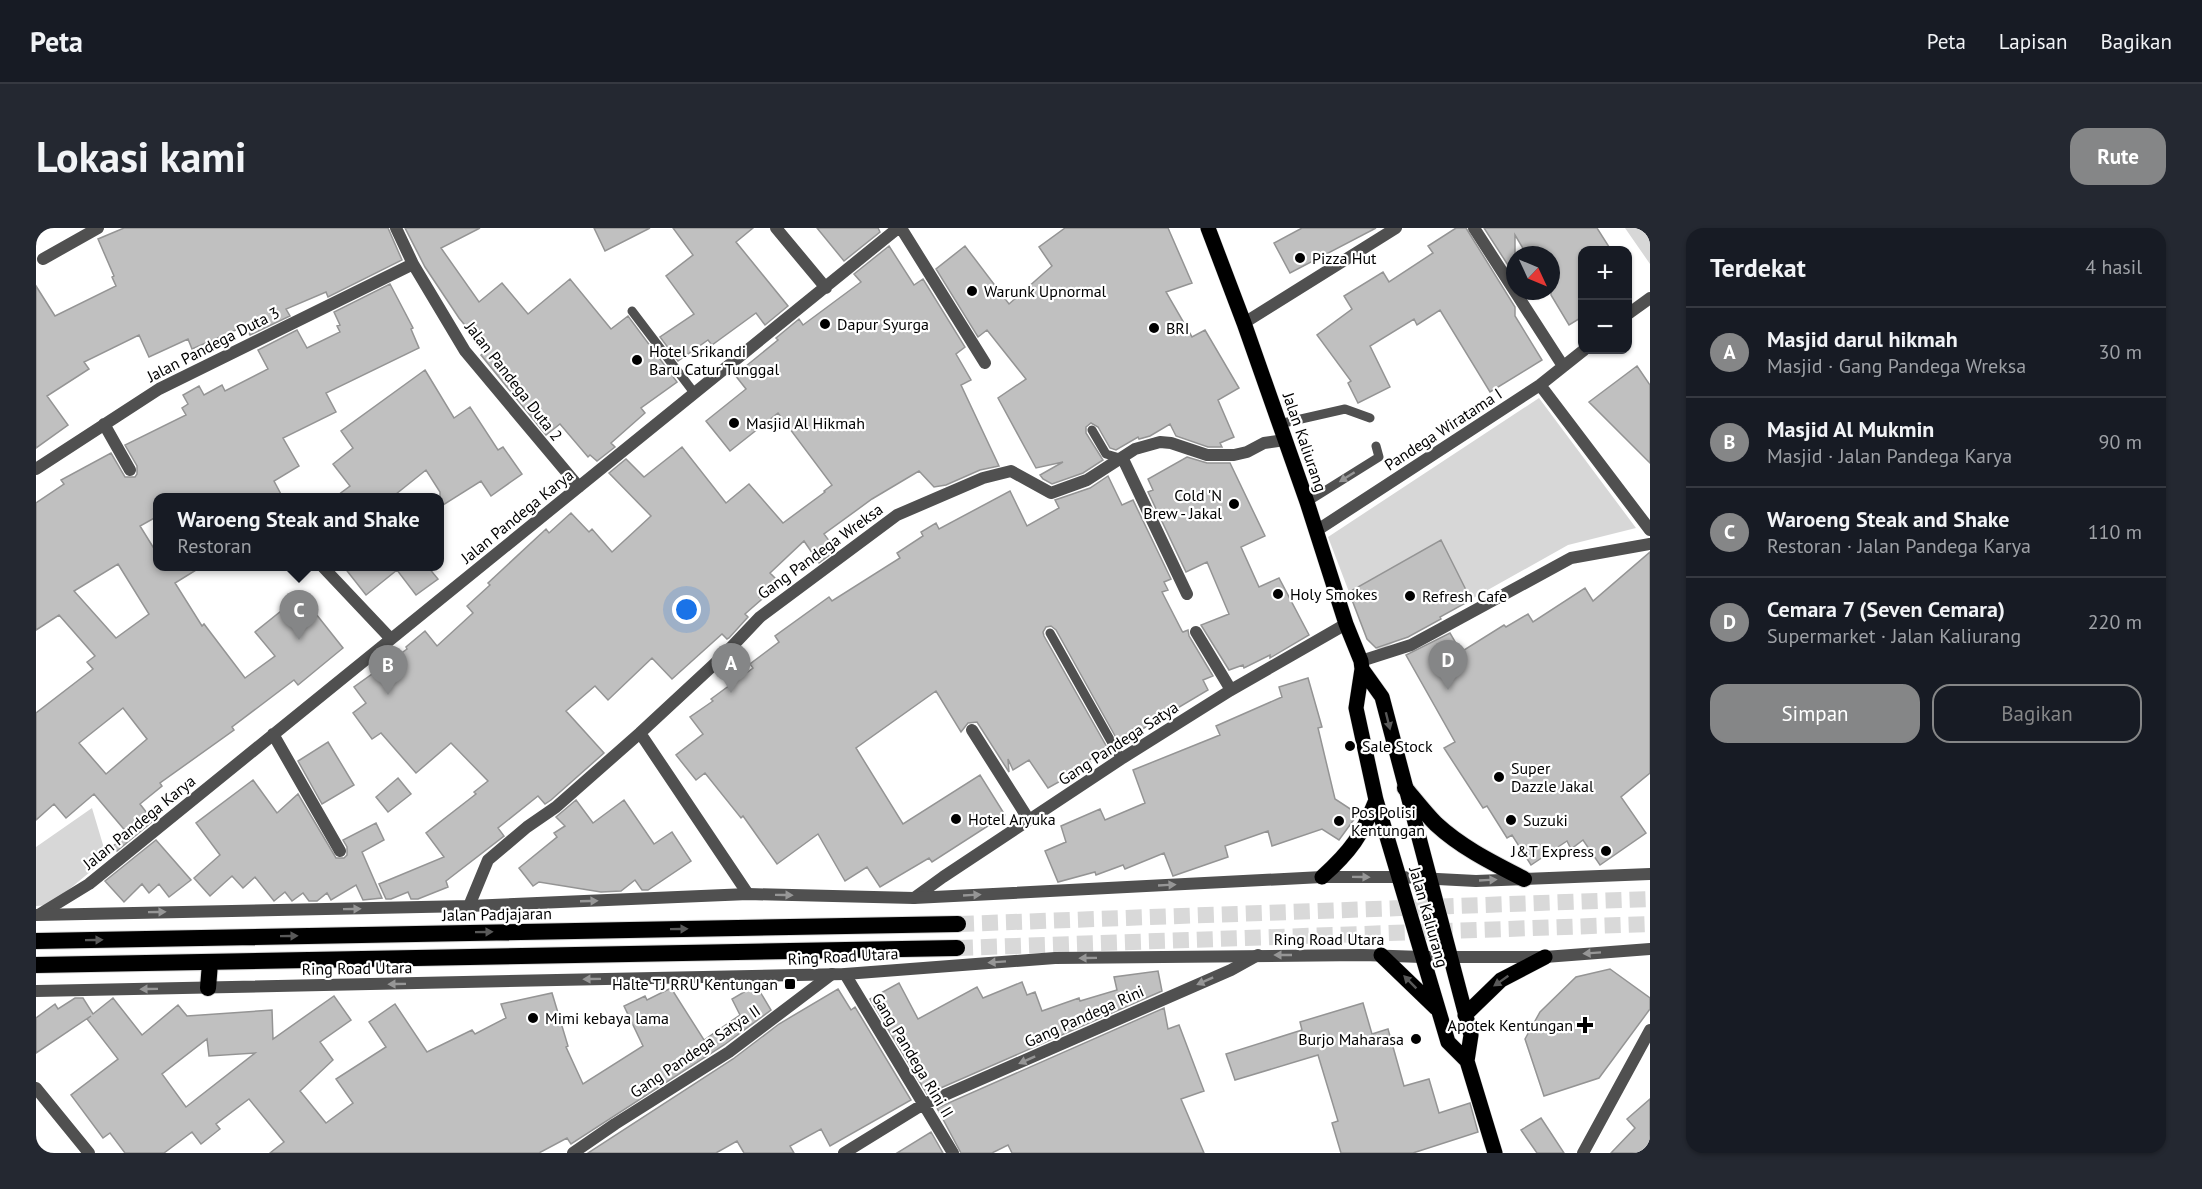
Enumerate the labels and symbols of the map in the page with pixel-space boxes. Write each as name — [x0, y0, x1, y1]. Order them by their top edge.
north arrow — [1506, 246, 1560, 300]
place label: Pizza Hut — [1312, 248, 1377, 268]
marker: Pizza Hut — [1293, 251, 1307, 265]
place label: Warunk Upnormal — [984, 281, 1107, 301]
marker: Warunk Upnormal — [965, 284, 979, 298]
street label: Jalan Pandega Duta 3 — [142, 302, 283, 387]
place label: Dapur Syurga — [837, 314, 929, 334]
street label: Jalan Pandega Duta 2 — [461, 316, 567, 445]
marker: Dapur Syurga — [818, 317, 832, 331]
place label: BRI — [1166, 318, 1190, 338]
marker: BRI — [1147, 321, 1161, 335]
place label: Hotel Srikandi Baru Catur Tunggal — [649, 341, 779, 379]
marker: Hotel Srikandi Baru Catur Tunggal — [630, 353, 644, 367]
street label: Pandega Wiratama I — [1380, 384, 1506, 474]
street label: Jalan Kaliurang — [1278, 389, 1331, 494]
place label: Masjid Al Hikmah — [746, 413, 865, 433]
marker: Masjid Al Hikmah — [727, 416, 741, 430]
street label: Jalan Pandega Karya — [456, 465, 577, 568]
one-way arrow — [1339, 471, 1355, 482]
place label: Cold 'N Brew - Jakal — [1143, 485, 1222, 523]
marker: Cold 'N Brew - Jakal — [1227, 497, 1241, 511]
street label: Gang Pandega Wreksa — [753, 499, 887, 603]
place label: Holy Smokes — [1290, 584, 1378, 604]
place label: Refresh Cafe — [1422, 586, 1507, 606]
marker: Holy Smokes — [1271, 587, 1285, 601]
marker: Refresh Cafe — [1403, 589, 1417, 603]
pin: C — [280, 590, 318, 640]
your location — [672, 595, 701, 624]
pin: D — [1428, 640, 1468, 690]
pin: A — [712, 644, 750, 693]
pin: B — [368, 646, 408, 695]
street label: Gang Pandega Satya — [1054, 697, 1182, 789]
one-way arrow — [1383, 712, 1393, 730]
place label: Sale Stock — [1362, 736, 1433, 756]
marker: Sale Stock — [1343, 739, 1357, 753]
place label: Super Dazzle Jakal — [1511, 758, 1594, 796]
marker: Super Dazzle Jakal — [1492, 770, 1506, 784]
street label: Jalan Pandega Karya — [78, 771, 199, 874]
place label: Pos Polisi Kentungan — [1351, 802, 1425, 840]
place label: Hotel Aryuka — [968, 809, 1056, 829]
place label: Suzuki — [1523, 810, 1568, 830]
marker: Hotel Aryuka — [949, 812, 963, 826]
marker: Suzuki — [1504, 813, 1518, 827]
marker: Pos Polisi Kentungan — [1332, 814, 1346, 828]
place label: J&T Express — [1510, 841, 1594, 861]
marker: J&T Express — [1599, 844, 1613, 858]
street label: Jalan Kaliurang — [1405, 863, 1453, 970]
one-way arrow — [1351, 872, 1370, 882]
one-way arrow — [1478, 876, 1497, 885]
one-way arrow — [1158, 880, 1177, 890]
one-way arrow — [775, 890, 794, 900]
one-way arrow — [963, 890, 982, 899]
one-way arrow — [580, 896, 599, 906]
street label: Jalan Padjajaran — [441, 903, 552, 925]
one-way arrow — [343, 904, 362, 913]
one-way arrow — [148, 908, 167, 917]
one-way arrow — [670, 924, 689, 934]
one-way arrow — [475, 928, 494, 937]
street label: Ring Road Utara — [1274, 929, 1384, 949]
one-way arrow — [280, 931, 299, 941]
one-way arrow — [85, 935, 104, 944]
street label: Ring Road Utara — [787, 943, 899, 969]
one-way arrow — [1582, 949, 1601, 958]
one-way arrow — [1274, 950, 1293, 960]
one-way arrow — [1079, 953, 1098, 962]
street label: Ring Road Utara — [301, 957, 413, 979]
one-way arrow — [987, 958, 1006, 967]
place label: Halte TJ RRU Kentungan — [612, 974, 778, 994]
one-way arrow — [583, 975, 602, 984]
one-way arrow — [1494, 975, 1510, 987]
one-way arrow — [1196, 976, 1214, 986]
one-way arrow — [1403, 976, 1417, 990]
marker: Halte TJ RRU Kentungan — [783, 977, 797, 991]
one-way arrow — [388, 979, 407, 989]
street label: Gang Pandega Rini — [1021, 981, 1147, 1051]
one-way arrow — [140, 984, 159, 994]
street label: Gang Pandega Rini II — [868, 989, 958, 1121]
street label: Gang Pandega Satya II — [626, 1000, 764, 1102]
place label: Mimi kebaya lama — [545, 1008, 669, 1028]
marker: Mimi kebaya lama — [526, 1011, 540, 1025]
place label: Apotek Kentungan — [1448, 1015, 1573, 1035]
marker: Apotek Kentungan — [1578, 1018, 1592, 1032]
place label: Burjo Maharasa — [1298, 1029, 1404, 1049]
marker: Burjo Maharasa — [1409, 1032, 1423, 1046]
one-way arrow — [1018, 1055, 1035, 1064]

